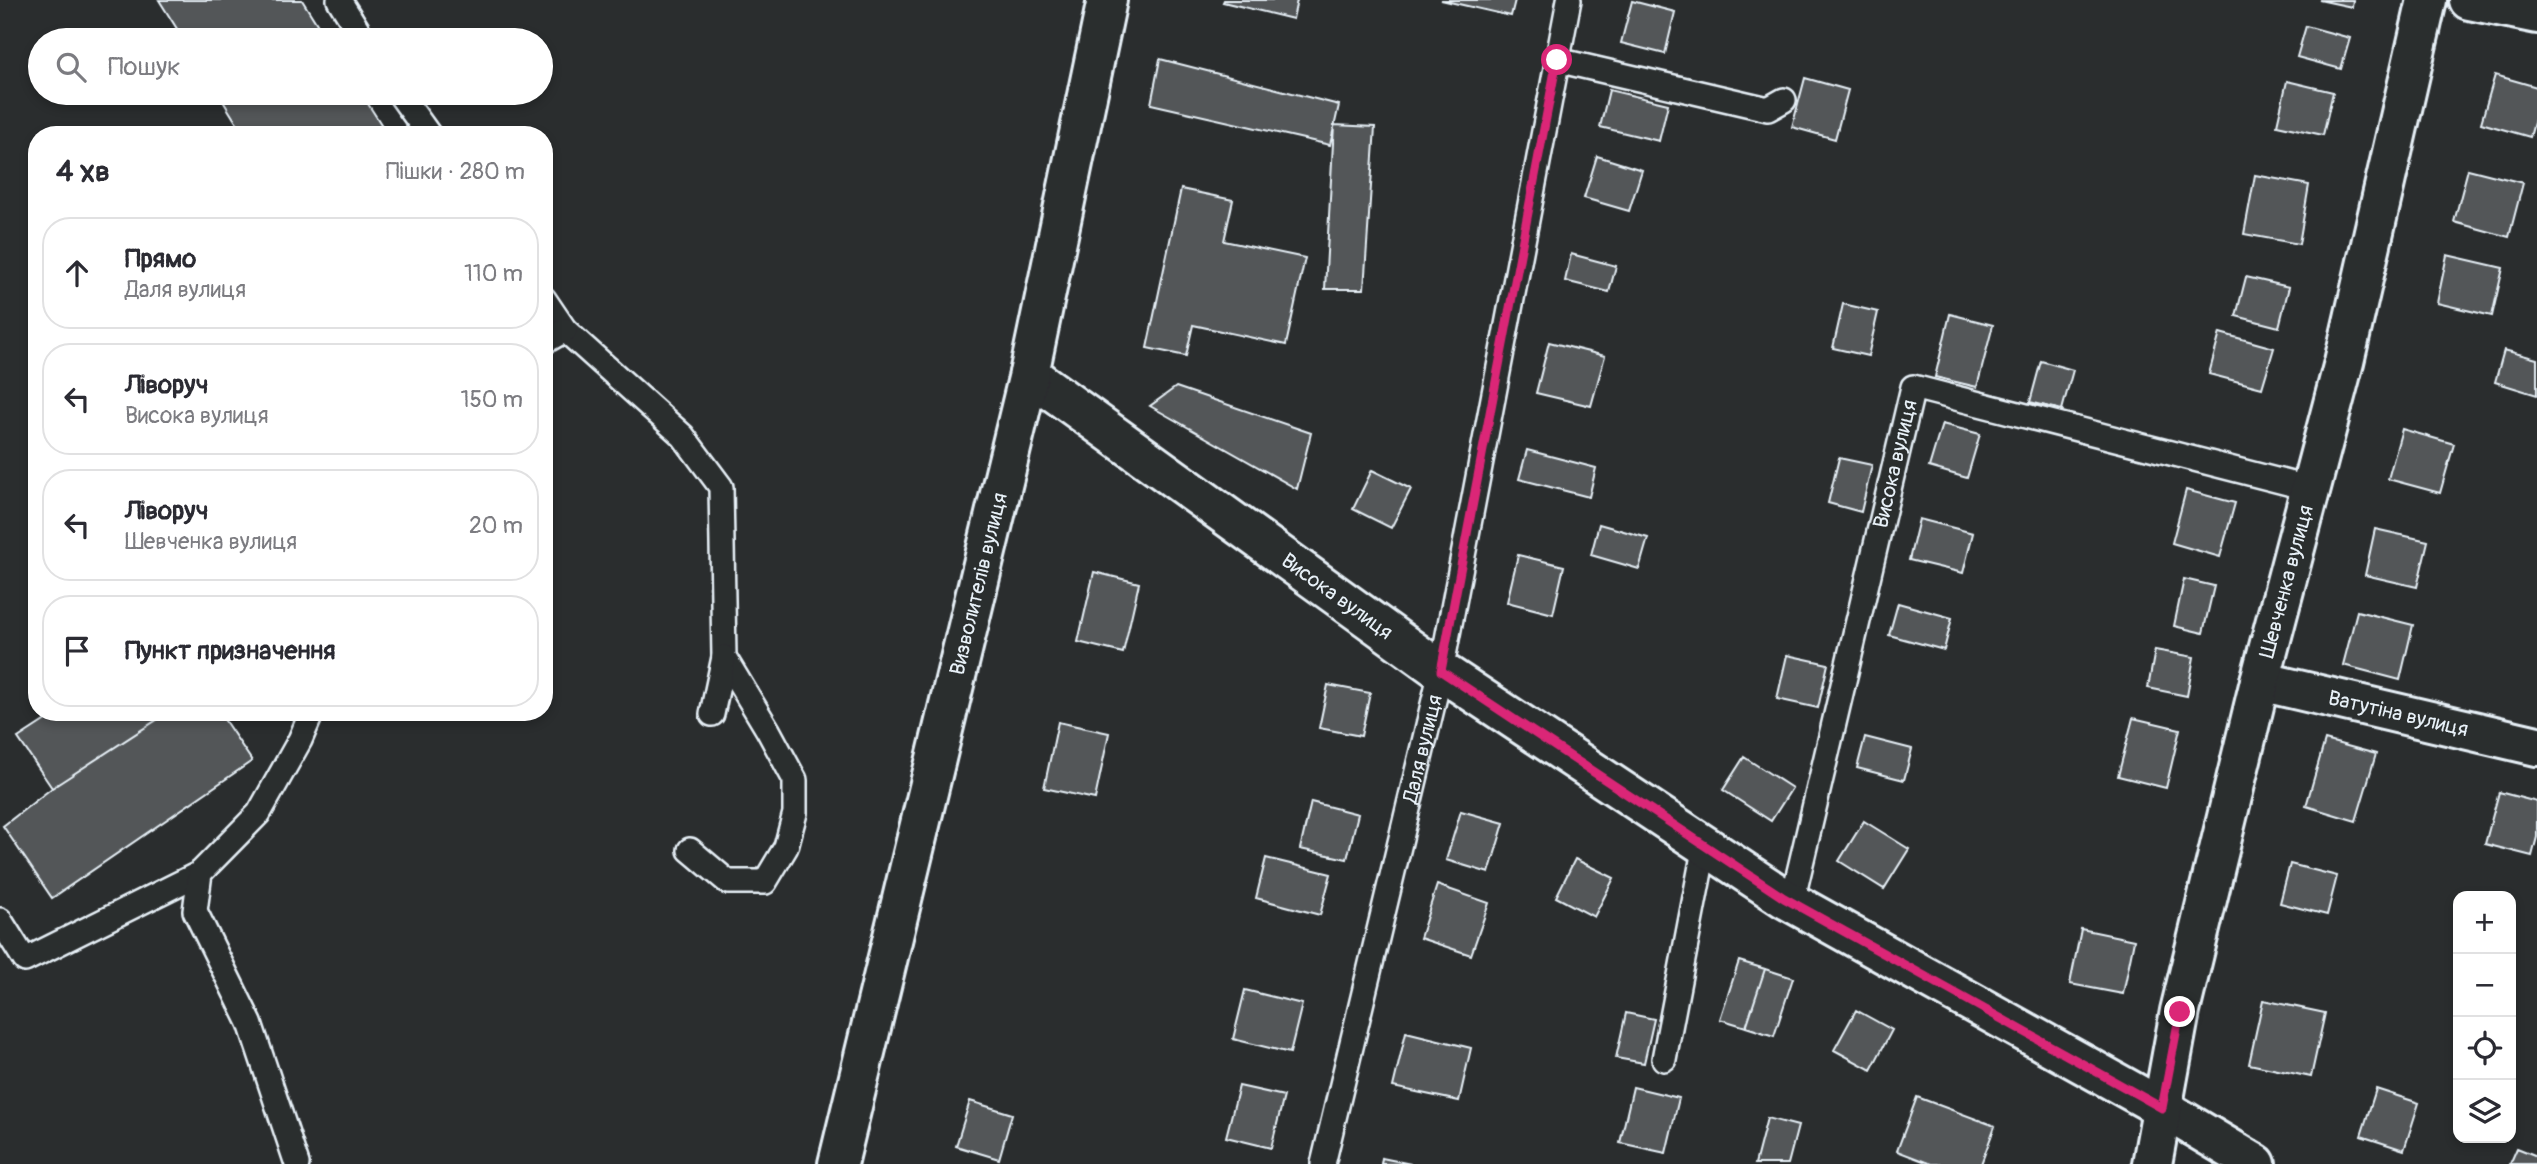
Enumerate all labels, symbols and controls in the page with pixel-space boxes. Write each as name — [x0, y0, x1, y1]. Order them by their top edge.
search box — [28, 28, 553, 105]
route start — [1541, 44, 1572, 75]
icon: search — [52, 48, 90, 86]
text: Пошук — [108, 51, 181, 83]
text: 4 хв — [56, 153, 110, 190]
text: Пішки · 280 m — [386, 157, 525, 186]
text: Прямо — [125, 243, 196, 275]
icon: ahead — [58, 254, 96, 292]
text: 110 m — [464, 259, 523, 288]
text: Даля вулиця — [125, 275, 246, 304]
text: Ліворуч — [125, 369, 209, 401]
icon: left — [58, 380, 96, 418]
text: 150 m — [460, 385, 523, 414]
street label: Висока вулиця — [1867, 397, 1923, 531]
text: Висока вулиця — [125, 401, 269, 430]
street label: Визволителів вулиця — [943, 490, 1013, 678]
text: Ліворуч — [125, 495, 209, 527]
street label: Шевченка вулиця — [2253, 502, 2319, 661]
icon: left — [58, 506, 96, 544]
text: 20 m — [469, 511, 523, 540]
text: Шевченка вулиця — [125, 527, 297, 556]
street label: Висока вулиця — [1276, 547, 1398, 646]
icon: arrive — [58, 632, 96, 670]
text: Пункт призначення — [125, 635, 336, 667]
street label: Ватутіна вулиця — [2326, 684, 2471, 743]
street label: Даля вулиця — [1396, 692, 1448, 807]
map controls — [2453, 891, 2516, 1143]
button: + — [2453, 891, 2516, 954]
button: − — [2453, 954, 2516, 1017]
route end — [2164, 996, 2195, 1027]
button: locate — [2453, 1017, 2516, 1080]
button: layers — [2453, 1080, 2516, 1143]

